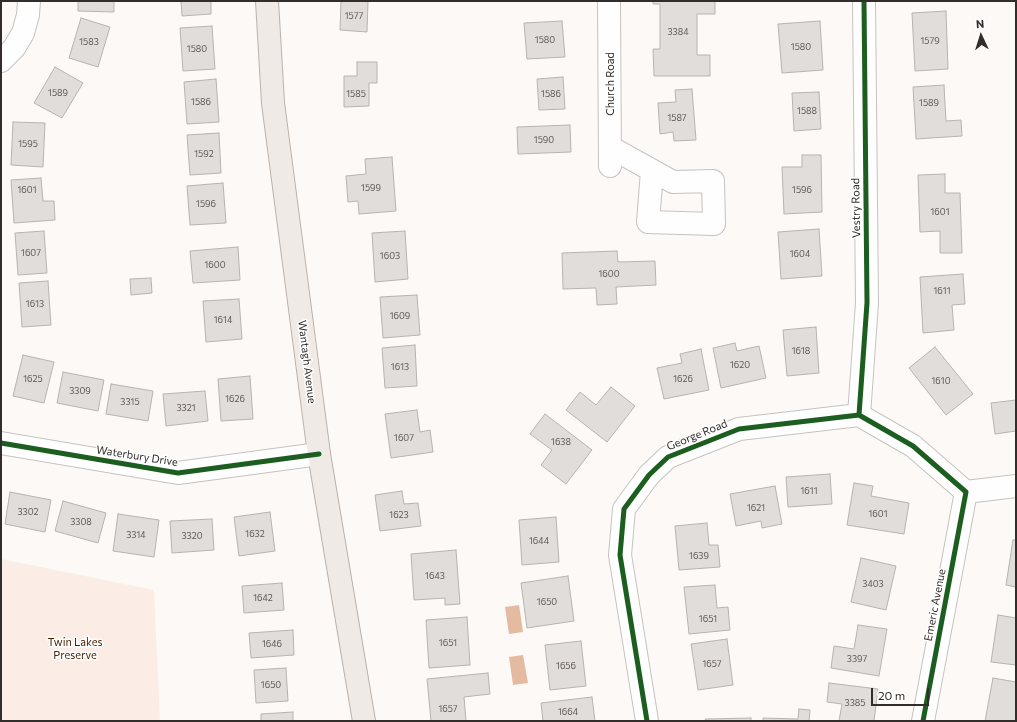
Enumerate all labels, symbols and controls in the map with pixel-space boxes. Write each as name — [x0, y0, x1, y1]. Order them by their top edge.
house number: 1577 — [345, 11, 363, 21]
north arrow — [961, 16, 1001, 56]
text: N — [976, 17, 985, 30]
house number: 3384 — [667, 27, 689, 37]
house number: 1580 — [535, 35, 555, 45]
house number: 1579 — [920, 36, 940, 46]
house number: 1583 — [79, 37, 99, 47]
house number: 1580 — [791, 42, 811, 52]
house number: 1580 — [187, 44, 207, 54]
street label: Church Road — [603, 52, 617, 116]
house number: 1589 — [48, 88, 68, 98]
house number: 1585 — [346, 89, 366, 99]
house number: 1586 — [541, 89, 561, 99]
house number: 1586 — [191, 97, 211, 107]
house number: 1589 — [919, 98, 939, 108]
house number: 1588 — [797, 106, 817, 116]
house number: 1587 — [667, 113, 687, 123]
house number: 1590 — [534, 135, 554, 145]
house number: 1595 — [18, 139, 38, 149]
house number: 1592 — [194, 149, 214, 159]
street label: Vestry Road — [849, 178, 863, 238]
house number: 1599 — [361, 183, 381, 193]
house number: 1601 — [17, 185, 37, 195]
house number: 1596 — [792, 185, 812, 195]
house number: 1596 — [196, 199, 216, 209]
house number: 1601 — [930, 207, 950, 217]
house number: 1607 — [21, 248, 41, 258]
house number: 1604 — [790, 249, 810, 259]
house number: 1603 — [380, 251, 400, 261]
house number: 1600 — [204, 260, 226, 270]
house number: 1600 — [598, 269, 620, 279]
house number: 1611 — [933, 286, 951, 296]
house number: 1613 — [26, 299, 44, 309]
house number: 1609 — [390, 311, 410, 321]
house number: 1614 — [214, 315, 232, 325]
street label: Wantagh Avenue — [295, 320, 319, 404]
house number: 1618 — [792, 346, 810, 356]
house number: 1620 — [730, 360, 750, 370]
house number: 1613 — [391, 362, 409, 372]
house number: 1625 — [23, 374, 43, 384]
house number: 1626 — [673, 374, 693, 384]
house number: 1610 — [931, 376, 951, 386]
house number: 3309 — [69, 386, 91, 396]
house number: 1626 — [225, 394, 245, 404]
house number: 3315 — [120, 397, 140, 407]
house number: 3321 — [176, 403, 196, 413]
street label: George Road — [665, 417, 729, 453]
house number: 1607 — [394, 433, 414, 443]
house number: 1638 — [551, 437, 571, 447]
street label: Waterbury Drive — [95, 443, 179, 469]
house number: 1611 — [800, 486, 818, 496]
house number: 1621 — [747, 503, 765, 513]
house number: 3302 — [17, 507, 39, 517]
house number: 1601 — [868, 509, 888, 519]
house number: 1623 — [389, 510, 409, 520]
house number: 3308 — [70, 517, 92, 527]
house number: 1632 — [245, 529, 265, 539]
house number: 3314 — [126, 530, 146, 540]
house number: 3320 — [181, 531, 203, 541]
house number: 1644 — [529, 536, 549, 546]
house number: 1639 — [689, 551, 709, 561]
street label: Emeric Avenue — [922, 568, 948, 642]
house number: 1643 — [425, 571, 445, 581]
house number: 3403 — [862, 579, 884, 589]
house number: 1642 — [253, 593, 273, 603]
house number: 1650 — [537, 597, 557, 607]
house number: 1651 — [699, 614, 717, 624]
park label: Twin Lakes Preserve — [48, 635, 102, 661]
house number: 1651 — [439, 638, 457, 648]
house number: 1646 — [262, 639, 282, 649]
house number: 3397 — [847, 654, 867, 664]
house number: 1657 — [702, 659, 722, 669]
house number: 1656 — [556, 661, 576, 671]
house number: 1650 — [261, 680, 281, 690]
scale bar — [873, 680, 931, 706]
text: 20 m — [878, 688, 905, 702]
house number: 3385 — [845, 698, 865, 708]
house number: 1657 — [438, 704, 458, 714]
house number: 1664 — [558, 707, 578, 717]

